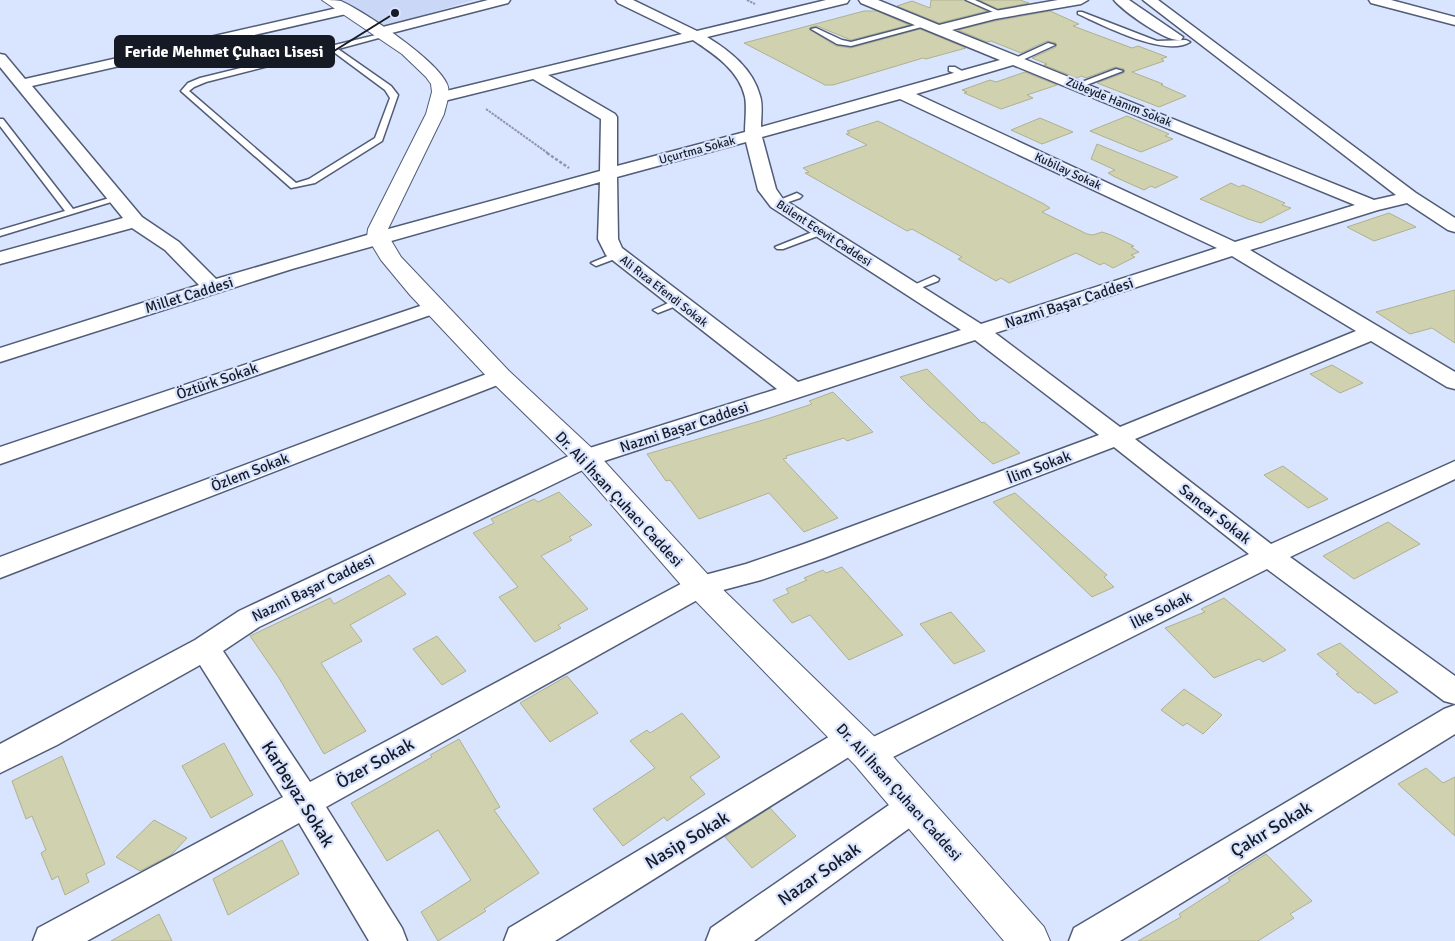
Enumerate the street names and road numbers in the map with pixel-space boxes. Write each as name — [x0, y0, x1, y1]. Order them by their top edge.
street label: Zübeyde Hanım Sokak — [1064, 74, 1174, 131]
street label: Uçurtma Sokak — [657, 133, 737, 168]
street label: Kubilay Sokak — [1032, 149, 1104, 193]
street label: Bülent Ecevit Caddesi — [773, 197, 874, 270]
street label: Ali Rıza Efendi Sokak — [617, 252, 711, 330]
street label: Millet Caddesi — [143, 273, 235, 317]
street label: Nazmi Başar Caddesi — [1002, 274, 1136, 332]
street label: Öztürk Sokak — [174, 359, 261, 403]
street label: Nazmi Başar Caddesi — [617, 398, 751, 456]
street label: Dr. Ali İhsan Çuhacı Caddesi — [552, 428, 686, 570]
street label: İlim Sokak — [1005, 446, 1074, 487]
street label: Özlem Sokak — [208, 449, 292, 495]
street label: Sancar Sokak — [1175, 480, 1255, 548]
street label: Nazmi Başar Caddesi — [249, 551, 377, 625]
street label: İlke Sokak — [1128, 587, 1195, 632]
street label: Dr. Ali İhsan Çuhacı Caddesi — [833, 720, 965, 864]
street label: Özer Sokak — [332, 733, 418, 793]
street label: Karbeyaz Sokak — [257, 737, 339, 851]
street label: Çakır Sokak — [1226, 796, 1316, 862]
street label: Nasip Sokak — [641, 806, 733, 874]
street label: Nazar Sokak — [774, 838, 864, 910]

